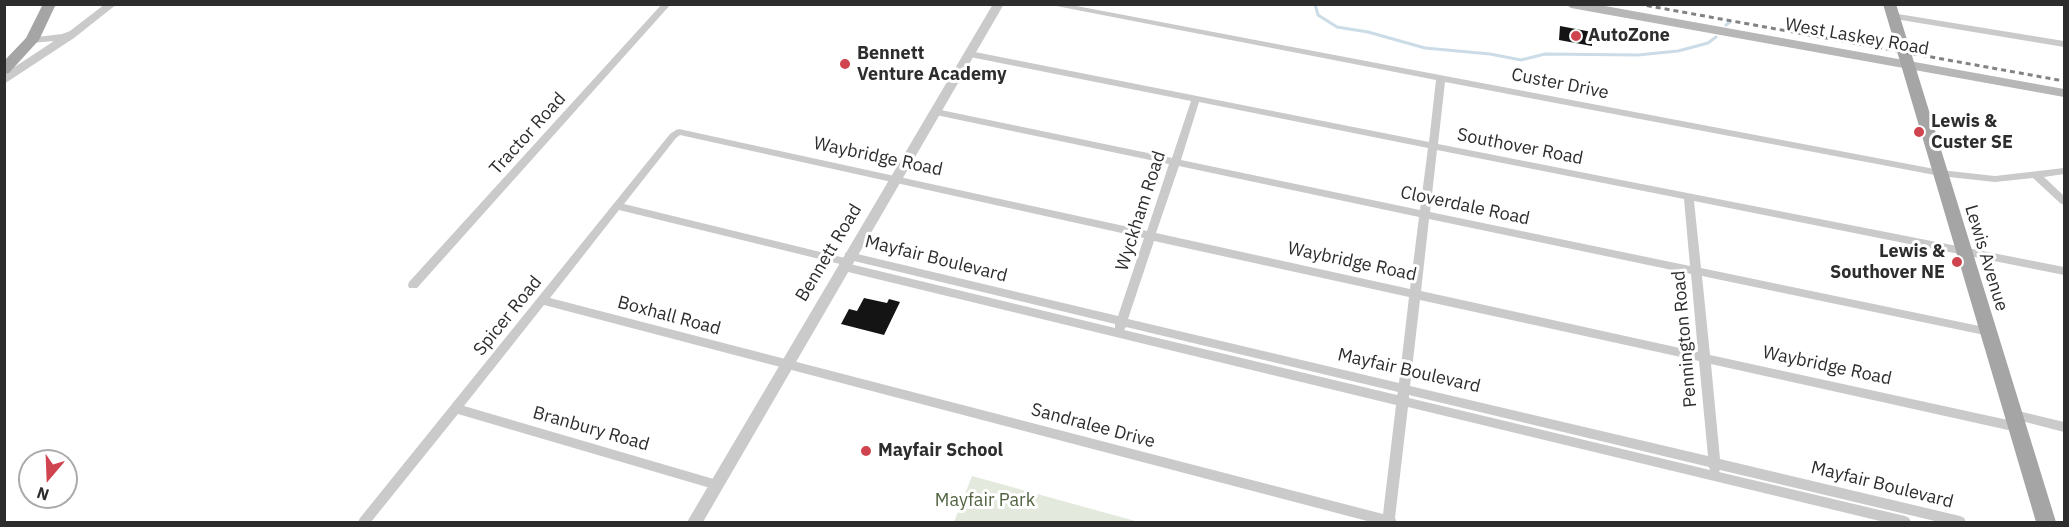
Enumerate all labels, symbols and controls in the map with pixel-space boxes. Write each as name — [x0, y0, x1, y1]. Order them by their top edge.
street label: West Laskey Road — [1783, 14, 1931, 60]
place label: AutoZone — [1588, 25, 1670, 47]
marker: AutoZone — [1569, 29, 1583, 43]
place label: Bennett Venture Academy — [857, 43, 1007, 86]
marker: Bennett Venture Academy — [838, 57, 852, 71]
street label: Custer Drive — [1509, 64, 1611, 104]
street label: Tractor Road — [485, 88, 571, 180]
place label: Lewis & Custer SE — [1931, 111, 2013, 154]
street label: Southover Road — [1455, 124, 1585, 170]
marker: Lewis & Custer SE — [1912, 125, 1926, 139]
street label: Waybridge Road — [812, 133, 944, 181]
street label: Wyckham Road — [1111, 148, 1171, 274]
street label: Cloverdale Road — [1398, 182, 1532, 230]
street label: Bennett Road — [791, 200, 867, 306]
street label: Lewis Avenue — [1960, 202, 2012, 314]
street label: Mayfair Boulevard — [863, 231, 1009, 287]
street label: Waybridge Road — [1286, 238, 1418, 286]
place label: Lewis & Southover NE — [1830, 241, 1945, 284]
marker: Lewis & Southover NE — [1950, 255, 1964, 269]
street label: Pennington Road — [1668, 270, 1702, 408]
street label: Spicer Road — [469, 272, 547, 360]
street label: Boxhall Road — [615, 292, 723, 340]
street label: Waybridge Road — [1761, 342, 1893, 390]
street label: Mayfair Boulevard — [1335, 344, 1483, 398]
street label: Sandralee Drive — [1029, 399, 1157, 453]
street label: Branbury Road — [530, 402, 652, 456]
place label: Mayfair School — [878, 440, 1003, 462]
marker: Mayfair School — [859, 444, 873, 458]
north arrow — [18, 449, 78, 509]
street label: Mayfair Boulevard — [1809, 457, 1955, 513]
text: N — [34, 483, 52, 505]
park label: Mayfair Park — [935, 490, 1035, 512]

